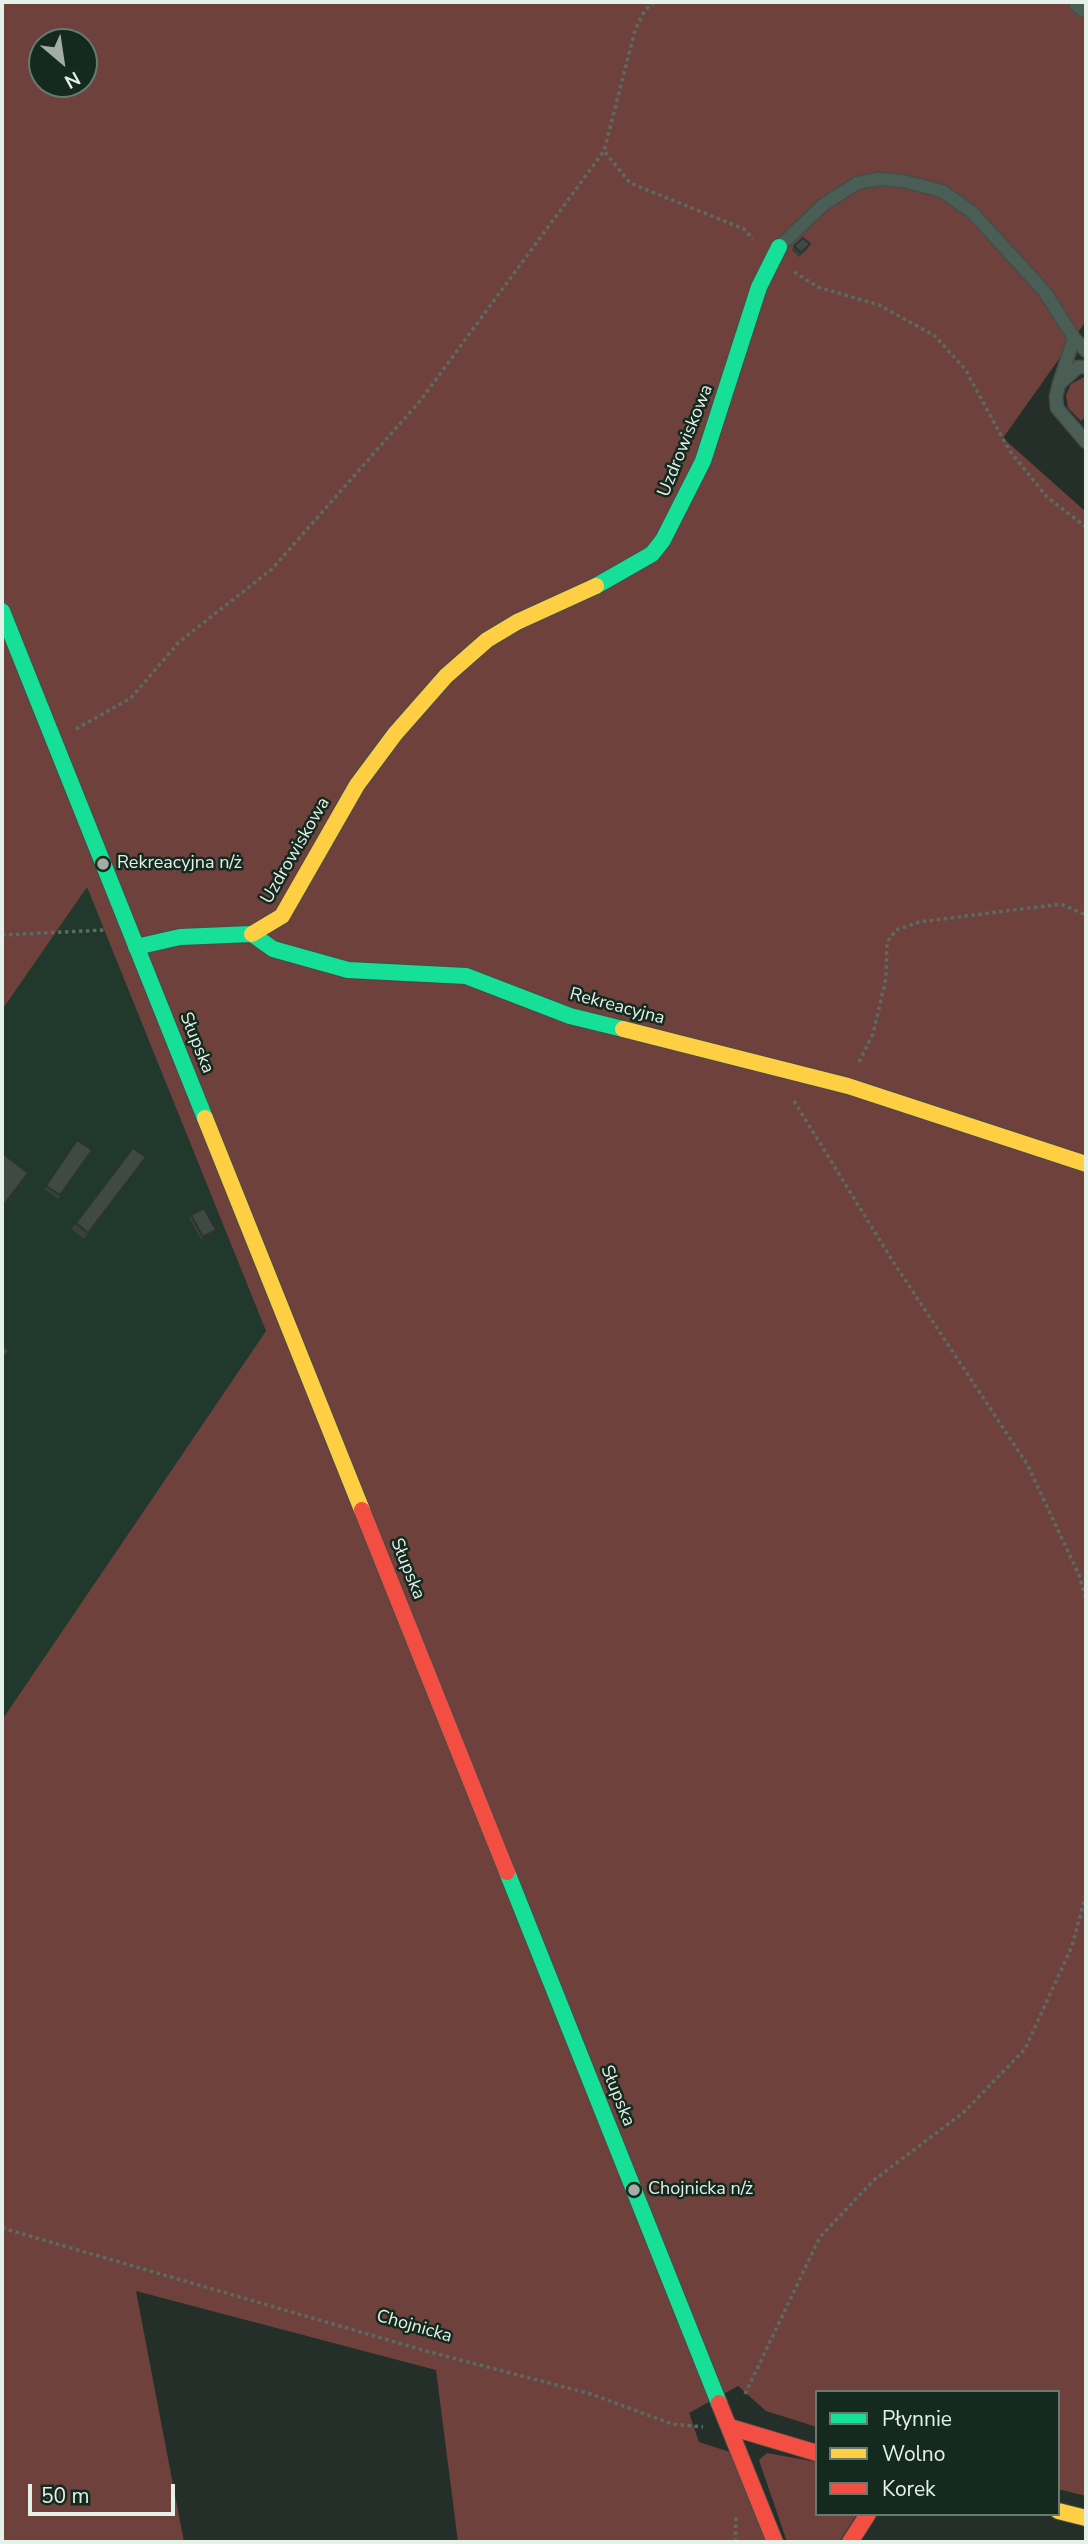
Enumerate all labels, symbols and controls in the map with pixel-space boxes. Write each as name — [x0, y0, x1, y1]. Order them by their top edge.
north arrow — [28, 28, 98, 98]
text: N — [60, 65, 85, 94]
street label: Uzdrowiskowa — [654, 382, 718, 500]
street label: Uzdrowiskowa — [257, 794, 335, 908]
place label: Rekreacyjna n/ż — [117, 853, 242, 875]
marker: Rekreacyjna n/ż — [95, 856, 111, 872]
street label: Rekreacyjna — [567, 984, 667, 1030]
street label: Słupska — [174, 1009, 218, 1077]
street label: Słupska — [385, 1535, 429, 1603]
street label: Słupska — [595, 2062, 639, 2130]
place label: Chojnicka n/ż — [648, 2179, 753, 2201]
marker: Chojnicka n/ż — [626, 2182, 642, 2198]
street label: Chojnicka — [374, 2306, 454, 2348]
legend — [815, 2390, 1060, 2516]
text: Płynnie — [882, 2405, 952, 2433]
text: Wolno — [882, 2440, 945, 2468]
scale bar — [32, 2470, 178, 2514]
text: Korek — [882, 2475, 936, 2503]
text: 50 m — [41, 2482, 90, 2510]

